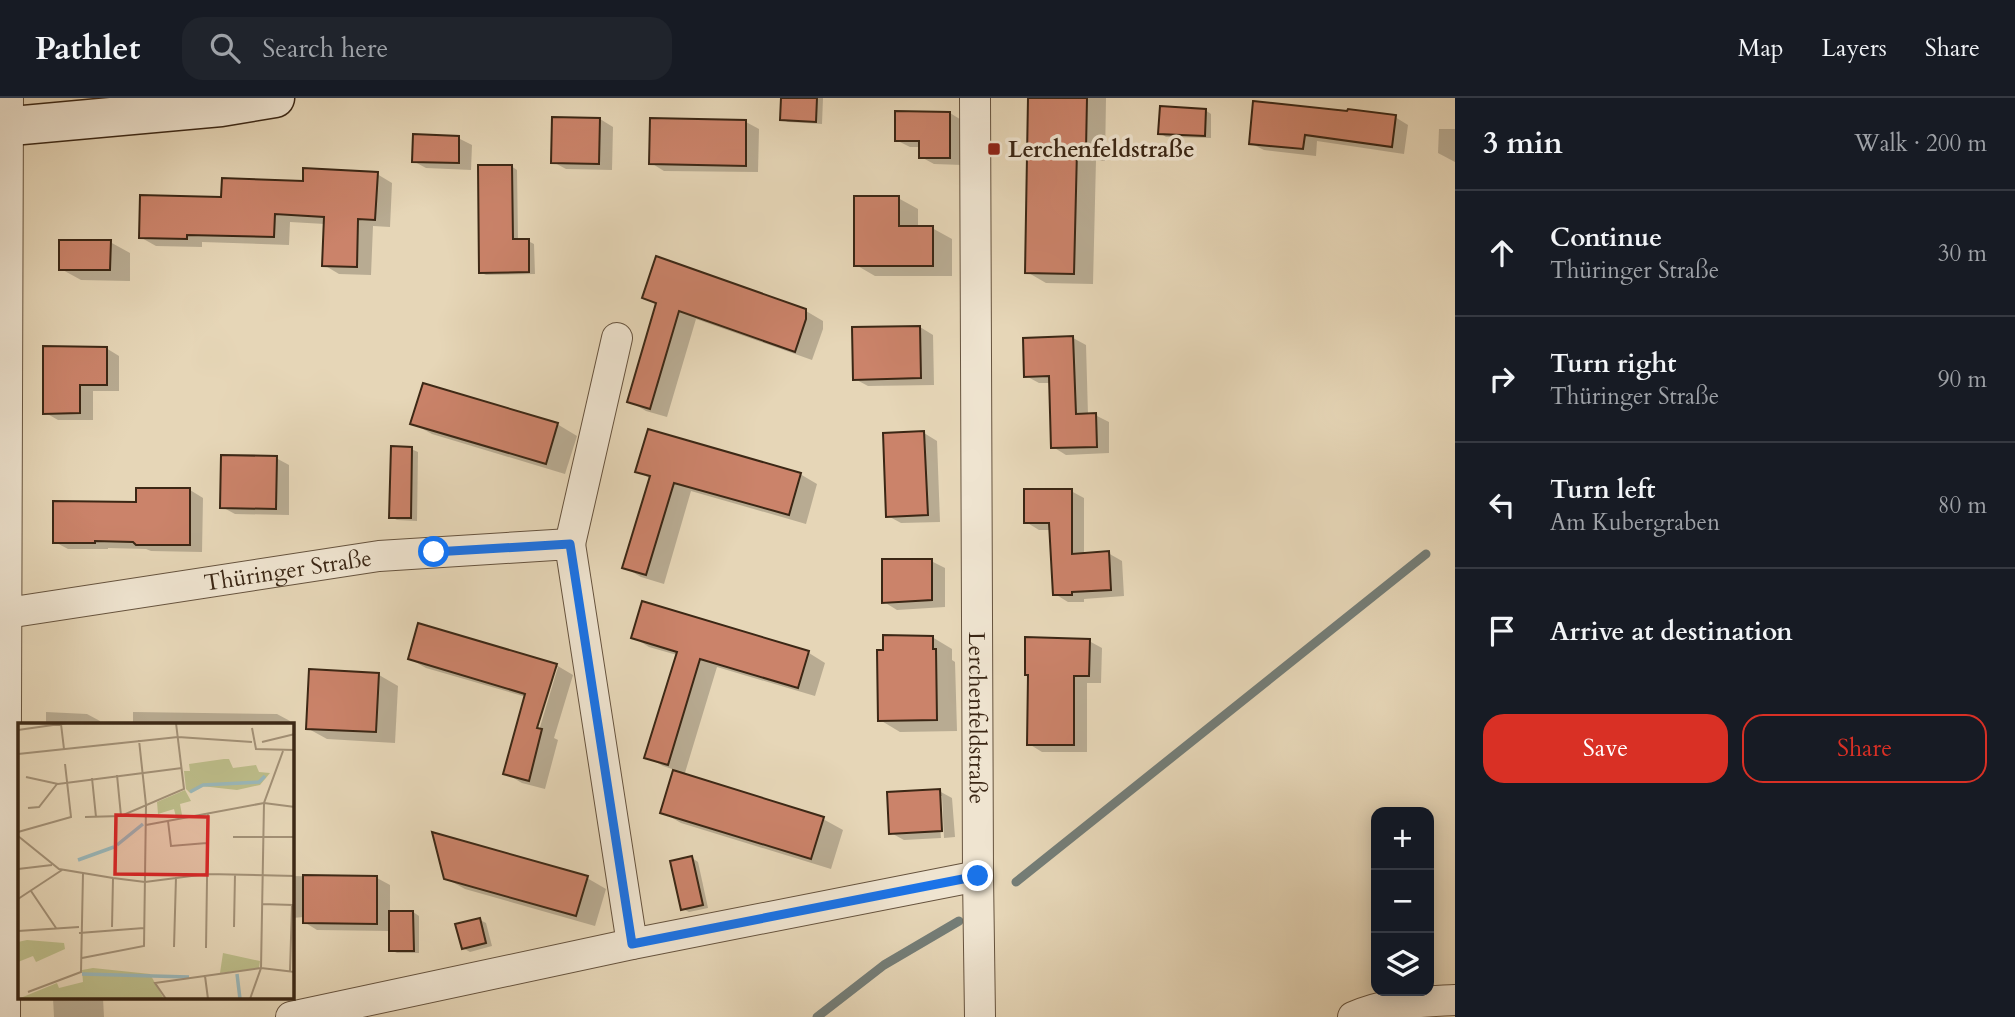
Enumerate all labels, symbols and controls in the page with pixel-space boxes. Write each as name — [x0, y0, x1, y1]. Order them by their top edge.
search box — [182, 17, 672, 80]
text: Pathlet — [35, 26, 140, 71]
icon: search — [206, 29, 244, 67]
text: Search here — [262, 31, 388, 66]
text: Map — [1738, 32, 1784, 65]
text: Layers — [1822, 32, 1887, 65]
text: Share — [1925, 32, 1980, 65]
text: 3 min — [1483, 123, 1563, 164]
text: Walk · 200 m — [1854, 128, 1987, 159]
place label: Lerchenfeldstraße — [1008, 134, 1195, 165]
marker: Lerchenfeldstraße — [986, 141, 1002, 157]
text: Continue — [1550, 220, 1662, 255]
icon: ahead — [1483, 234, 1521, 272]
text: 30 m — [1938, 238, 1987, 269]
text: Thüringer Straße — [1550, 255, 1719, 286]
text: Turn right — [1550, 346, 1677, 381]
icon: right — [1483, 360, 1521, 398]
text: 90 m — [1938, 364, 1987, 395]
text: Thüringer Straße — [1550, 381, 1719, 412]
text: Turn left — [1550, 472, 1655, 507]
icon: left — [1483, 486, 1521, 524]
text: 80 m — [1938, 490, 1987, 521]
text: Am Kubergraben — [1550, 507, 1720, 538]
route start — [418, 536, 449, 567]
street label: Thüringer Straße — [202, 542, 374, 599]
icon: arrive — [1483, 612, 1521, 650]
text: Arrive at destination — [1550, 614, 1793, 649]
street label: Lerchenfeldstraße — [961, 632, 993, 804]
button: Save — [1483, 714, 1728, 783]
button: Share — [1742, 714, 1987, 783]
inset map — [18, 723, 294, 1000]
map controls — [1371, 807, 1434, 996]
button: + — [1371, 807, 1434, 870]
route end — [962, 860, 993, 891]
button: − — [1371, 870, 1434, 933]
button: layers — [1371, 933, 1434, 996]

